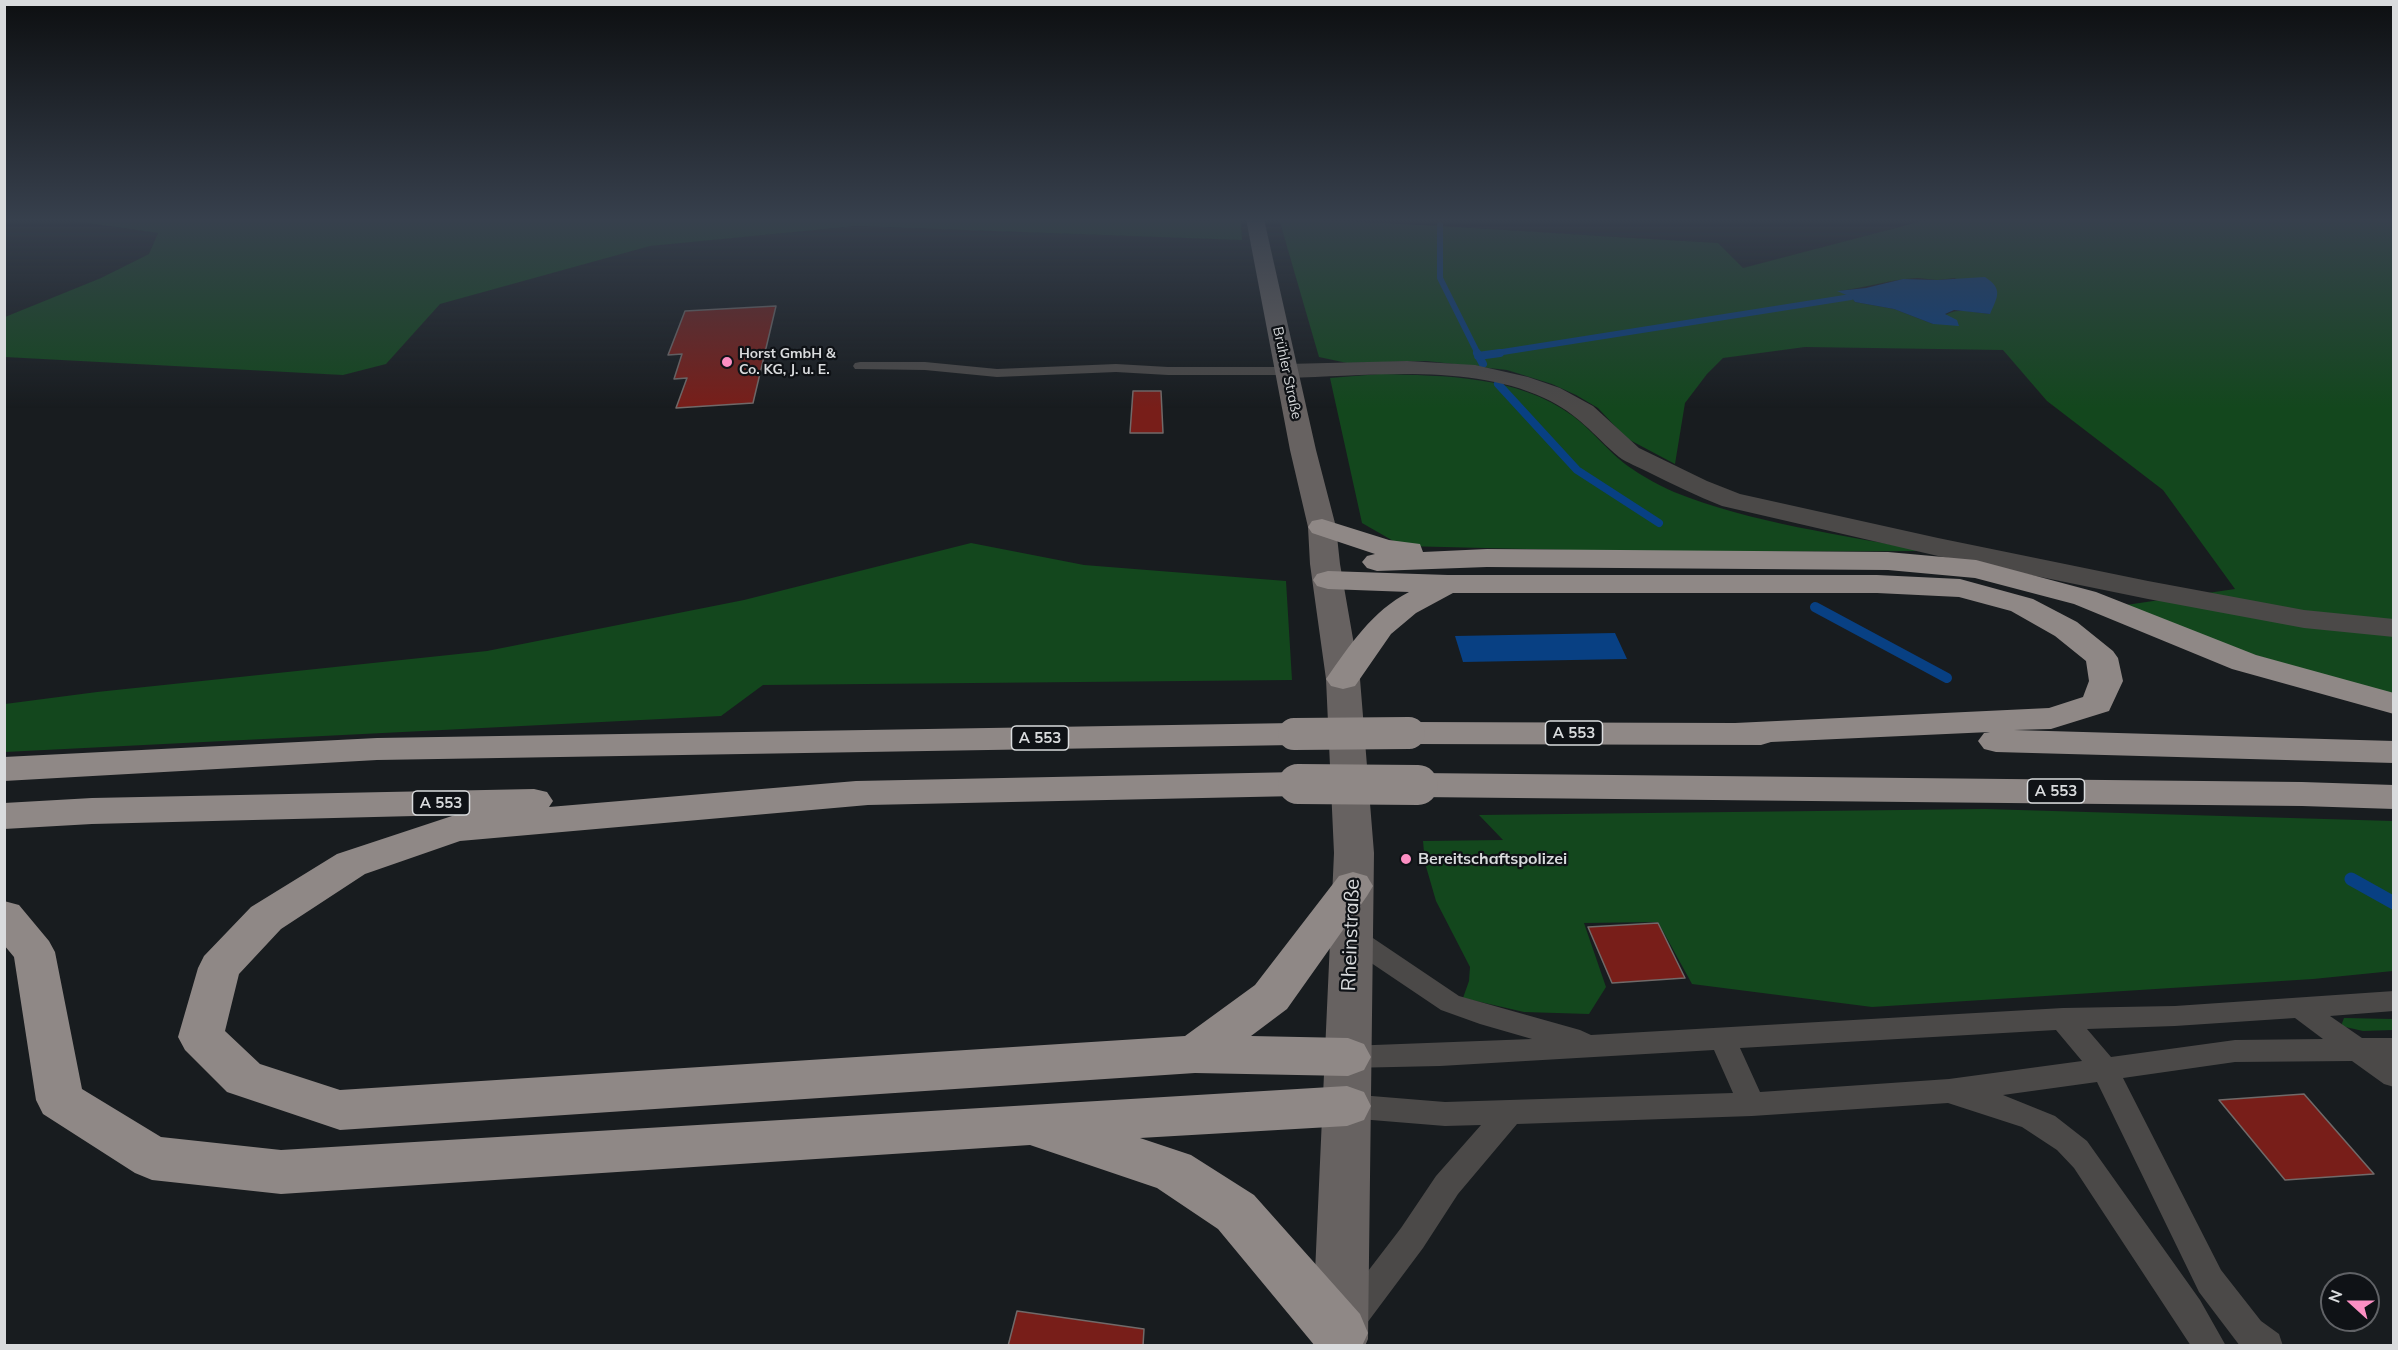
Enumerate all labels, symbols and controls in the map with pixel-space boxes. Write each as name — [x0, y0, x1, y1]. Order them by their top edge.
street label: Brühler Straße — [1269, 325, 1305, 421]
place label: Horst GmbH & Co. KG, J. u. E. — [739, 346, 836, 378]
marker: Horst GmbH & Co. KG, J. u. E. — [720, 355, 734, 369]
road number: A 553 — [1546, 721, 1602, 745]
road number: A 553 — [1012, 726, 1068, 750]
road number: A 553 — [2028, 779, 2084, 803]
road number: A 553 — [412, 791, 470, 815]
place label: Bereitschaftspolizei — [1418, 849, 1567, 869]
marker: Bereitschaftspolizei — [1399, 852, 1413, 866]
street label: Rheinstraße — [1337, 878, 1365, 992]
north arrow — [2320, 1272, 2380, 1332]
text: N — [2324, 1287, 2347, 1305]

